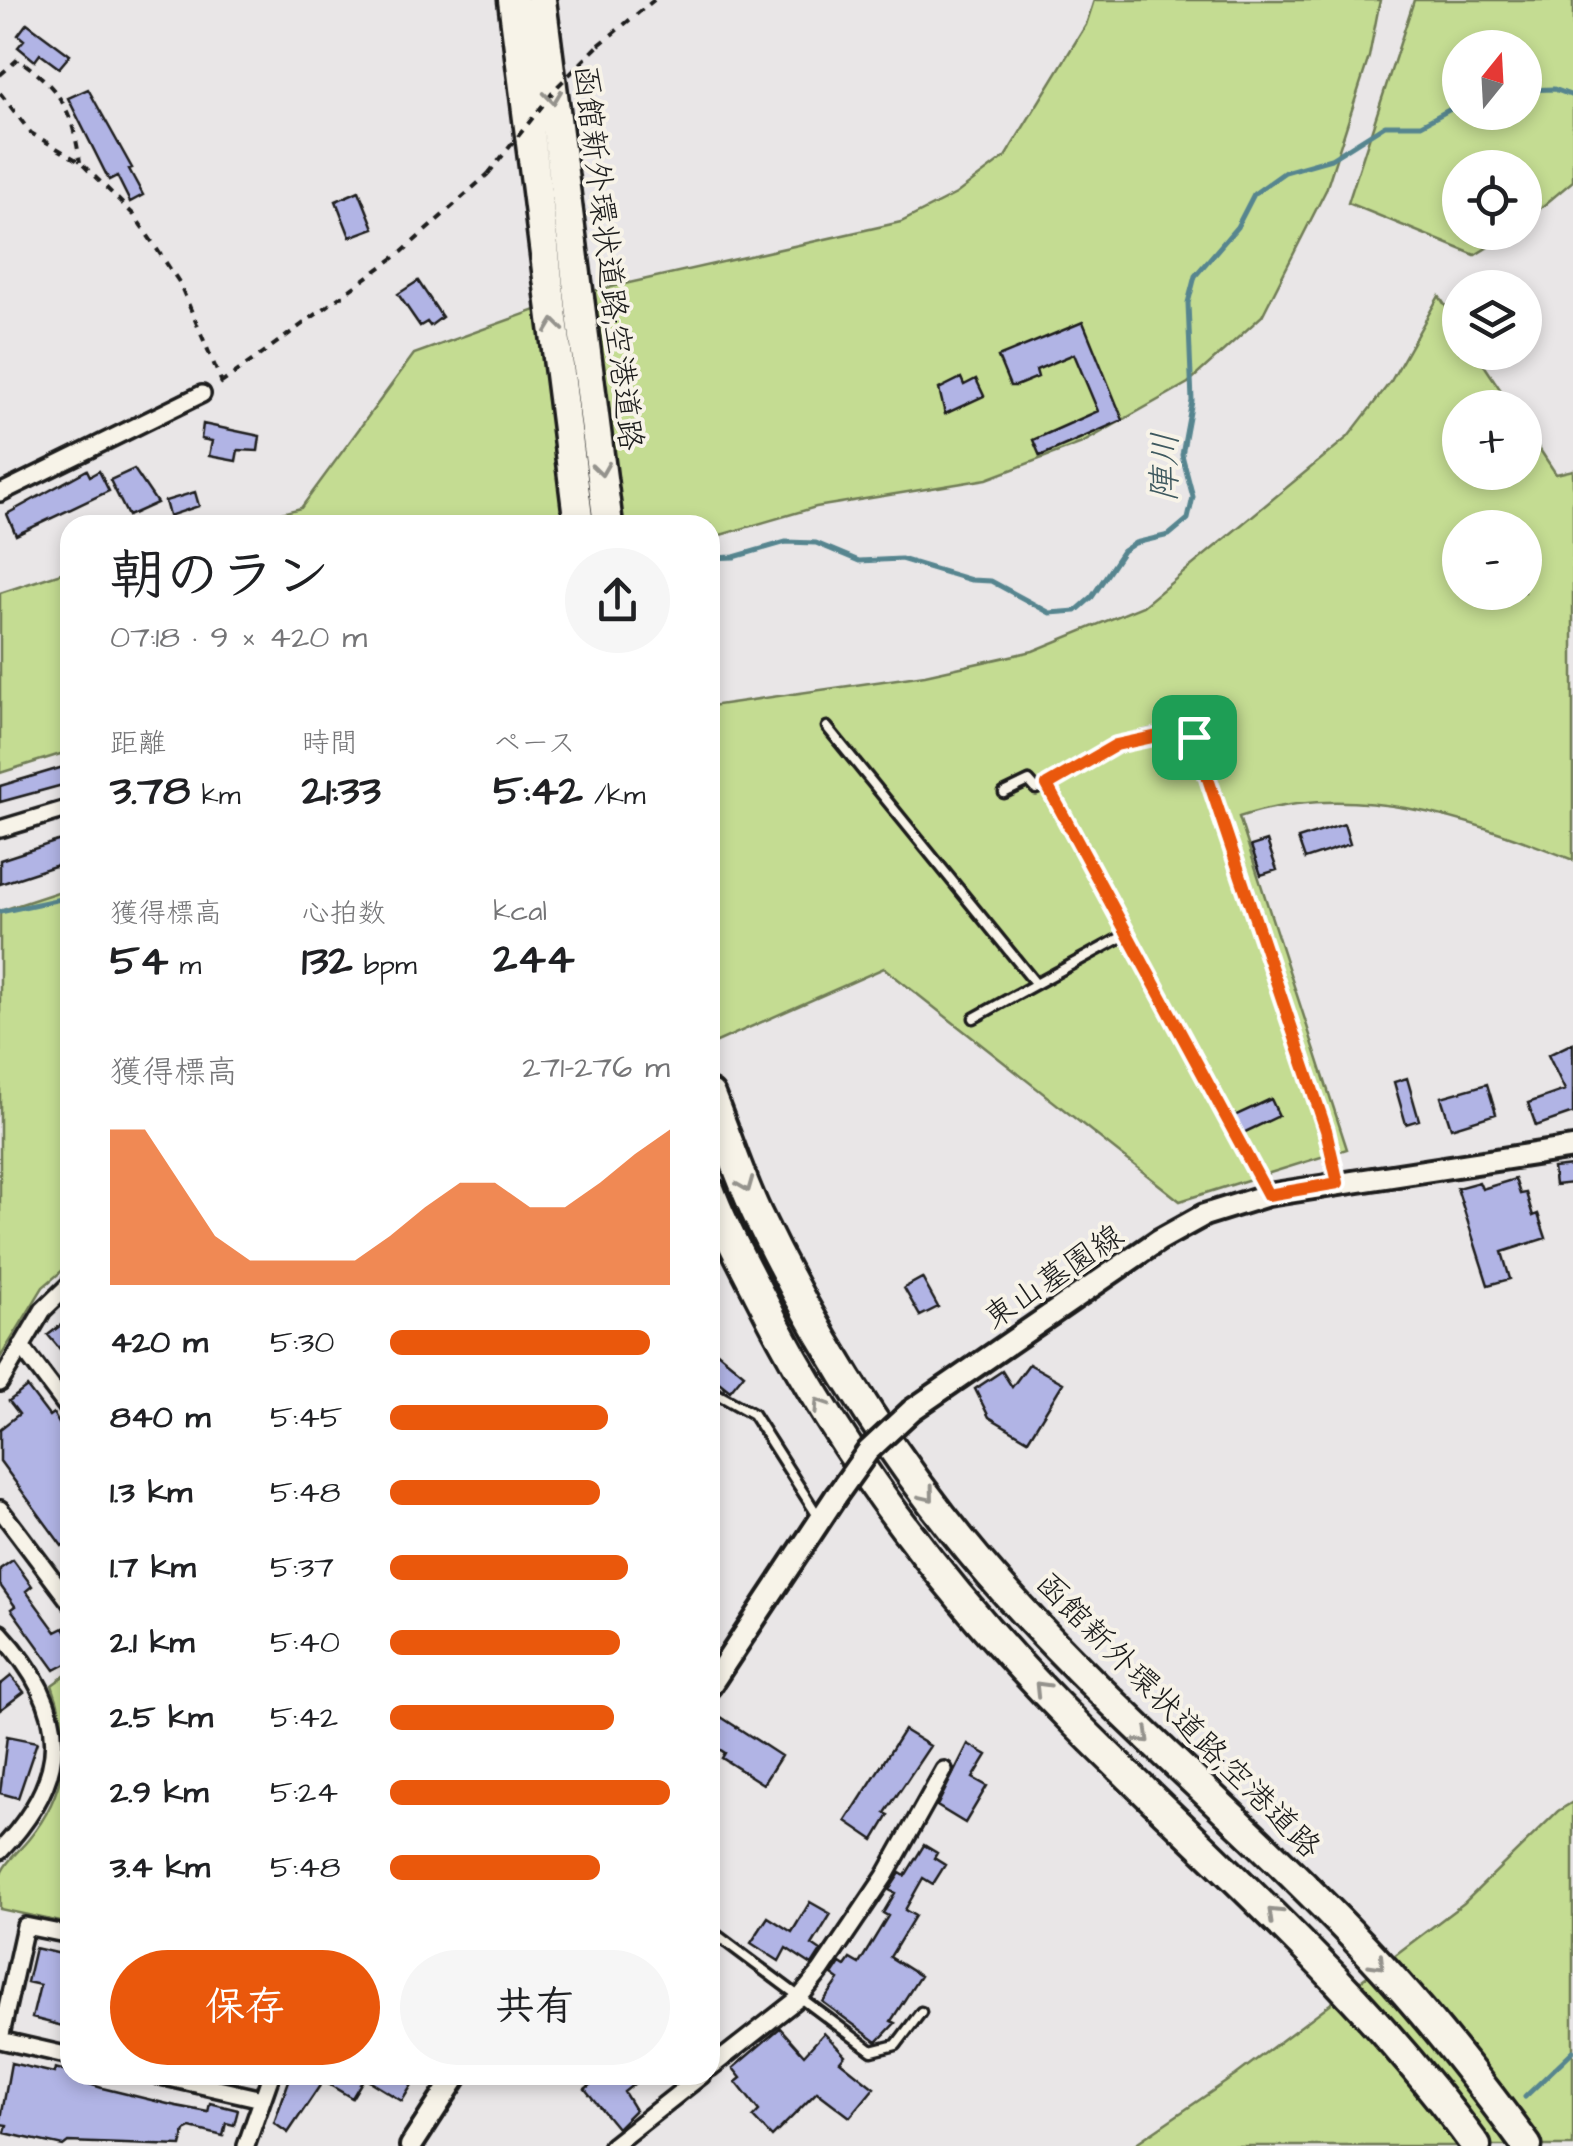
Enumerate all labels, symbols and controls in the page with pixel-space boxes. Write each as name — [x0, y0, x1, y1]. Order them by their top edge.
north arrow — [1442, 30, 1542, 130]
map controls — [1442, 30, 1542, 610]
street label: 函館新外環状道路;空港道路 — [562, 63, 653, 453]
one-way arrow — [542, 88, 563, 105]
button: locate — [1442, 150, 1542, 250]
button: layers — [1442, 270, 1542, 370]
one-way arrow — [544, 318, 565, 334]
button: + — [1442, 390, 1542, 490]
water label: 陣川 — [1140, 432, 1191, 502]
one-way arrow — [589, 461, 610, 477]
button: − — [1442, 510, 1542, 610]
text: 朝のラン — [110, 539, 330, 615]
button: share — [565, 548, 670, 653]
text: 07:18 · 9 × 420 m — [110, 615, 367, 660]
pin — [1152, 695, 1237, 780]
icon: arrive — [1167, 710, 1222, 765]
text: 距離 — [110, 724, 166, 763]
text: 時間 — [302, 724, 358, 763]
text: ペース — [493, 724, 576, 763]
text: 3.78 — [110, 763, 190, 821]
text: 21:33 — [302, 763, 381, 821]
text: 5:42 — [493, 763, 583, 821]
text: km — [190, 776, 241, 815]
text: /km — [583, 776, 646, 815]
text: kcal — [493, 892, 547, 931]
text: 獲得標高 — [110, 894, 222, 933]
text: 心拍数 — [302, 894, 386, 933]
text: 244 — [493, 931, 575, 989]
text: 54 — [110, 933, 168, 991]
text: 132 — [302, 933, 352, 991]
text: m — [168, 946, 201, 985]
text: bpm — [352, 946, 417, 985]
text: 271–276 m — [522, 1045, 670, 1090]
text: 獲得標高 — [110, 1050, 238, 1095]
one-way arrow — [734, 1176, 754, 1193]
street label: 東山墓園線 — [975, 1214, 1133, 1341]
text: 420 m — [110, 1320, 208, 1365]
text: 5:30 — [270, 1320, 334, 1365]
text: 840 m — [110, 1395, 210, 1440]
text: 5:45 — [270, 1395, 342, 1440]
one-way arrow — [813, 1398, 832, 1416]
text: 1.3 km — [110, 1470, 192, 1515]
text: 5:48 — [270, 1470, 341, 1515]
one-way arrow — [916, 1484, 934, 1502]
text: 1.7 km — [110, 1545, 196, 1590]
text: 5:37 — [270, 1545, 334, 1590]
street label: 函館新外環状道路;空港道路 — [1025, 1563, 1331, 1869]
text: 2.1 km — [110, 1620, 194, 1665]
text: 5:40 — [270, 1620, 340, 1665]
one-way arrow — [1035, 1681, 1053, 1699]
text: 2.5 km — [110, 1695, 213, 1740]
text: 5:42 — [270, 1695, 338, 1740]
one-way arrow — [1133, 1725, 1151, 1743]
text: 2.9 km — [110, 1770, 208, 1815]
text: 5:24 — [270, 1770, 338, 1815]
text: 3.4 km — [110, 1845, 210, 1890]
text: 5:48 — [270, 1845, 341, 1890]
one-way arrow — [1268, 1908, 1286, 1926]
button: 保存 — [110, 1950, 380, 2065]
button: 共有 — [400, 1950, 670, 2065]
one-way arrow — [1366, 1952, 1384, 1970]

